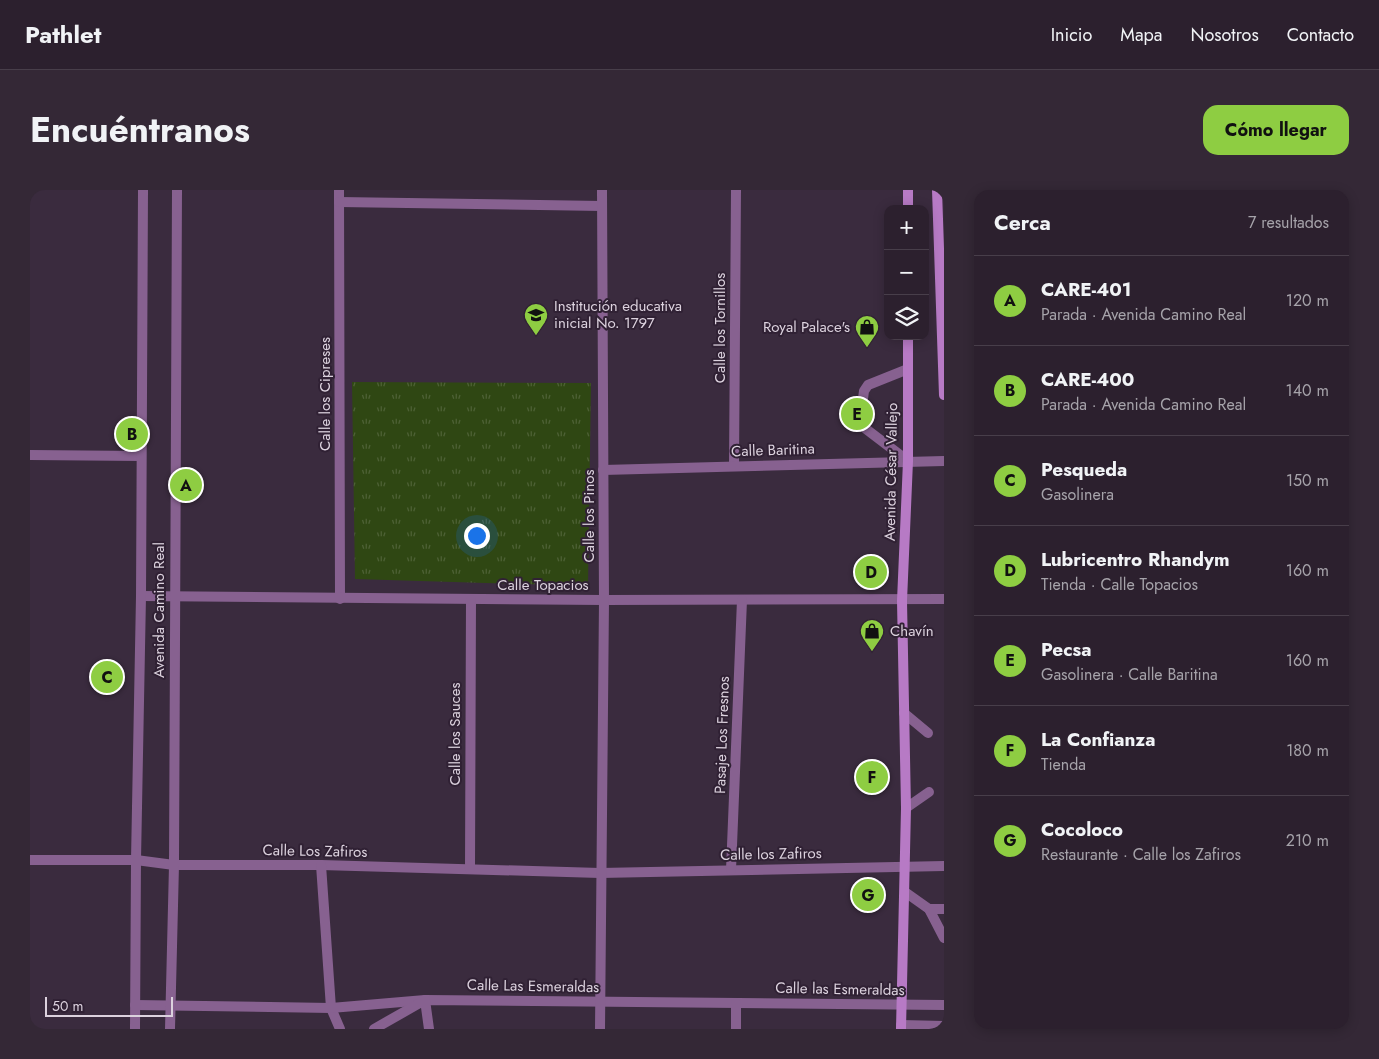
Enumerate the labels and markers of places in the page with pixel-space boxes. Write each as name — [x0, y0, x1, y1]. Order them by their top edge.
place label: Institución educativa inicial No. 1797 — [554, 295, 682, 334]
school or university icon: Institución educativa inicial No. 1797 — [523, 302, 549, 336]
shop icon: Royal Palace's — [854, 314, 880, 348]
place label: Royal Palace's — [763, 316, 850, 338]
pin: E — [841, 395, 873, 433]
pin: B — [116, 415, 148, 453]
pin: A — [170, 466, 202, 504]
pin: D — [855, 553, 887, 591]
shop icon: Chavín — [859, 618, 885, 652]
place label: Chavín — [890, 620, 934, 642]
pin: C — [91, 658, 123, 696]
pin: F — [856, 758, 888, 796]
pin: G — [852, 876, 884, 914]

